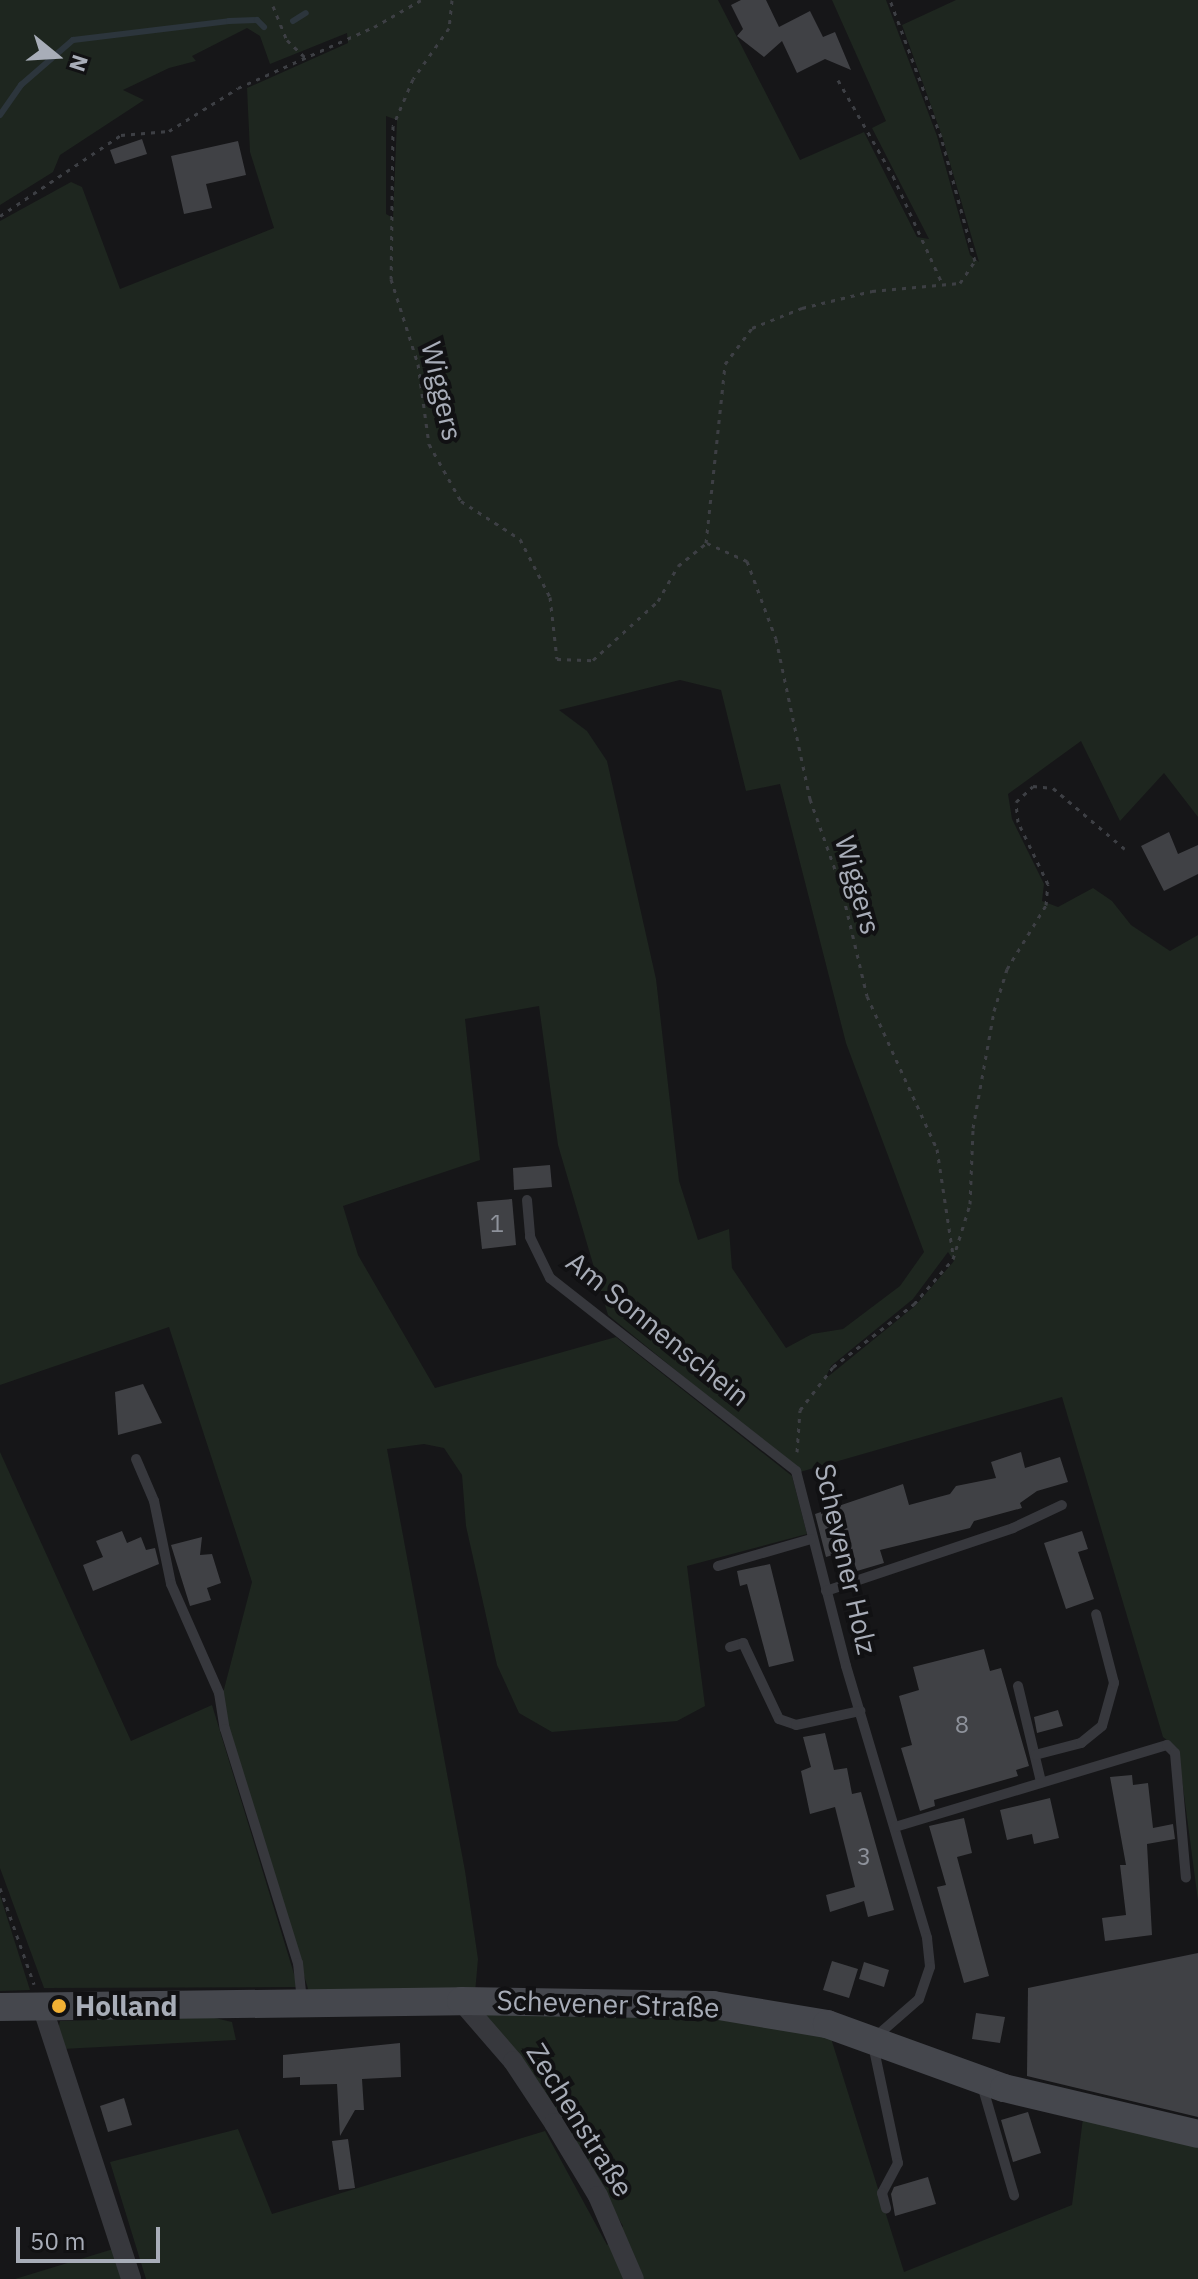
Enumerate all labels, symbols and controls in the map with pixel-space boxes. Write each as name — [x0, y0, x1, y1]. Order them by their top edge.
north arrow — [16, 16, 96, 96]
text: N — [63, 52, 96, 76]
street label: Wiggers — [414, 338, 470, 444]
street label: Wiggers — [828, 832, 888, 938]
house number: 1 — [490, 1210, 504, 1238]
street label: Am Sonnenschein — [560, 1245, 756, 1413]
street label: Schevener Holz — [808, 1460, 884, 1658]
house number: 8 — [955, 1711, 969, 1739]
house number: 3 — [857, 1843, 871, 1871]
street label: Schevener Straße — [496, 1983, 720, 2025]
place label: Holland — [75, 1989, 177, 2023]
marker: Holland — [50, 1997, 68, 2015]
street label: Zechenstraße — [520, 2037, 640, 2203]
scale bar — [20, 2211, 164, 2261]
text: 50 m — [30, 2225, 85, 2257]

